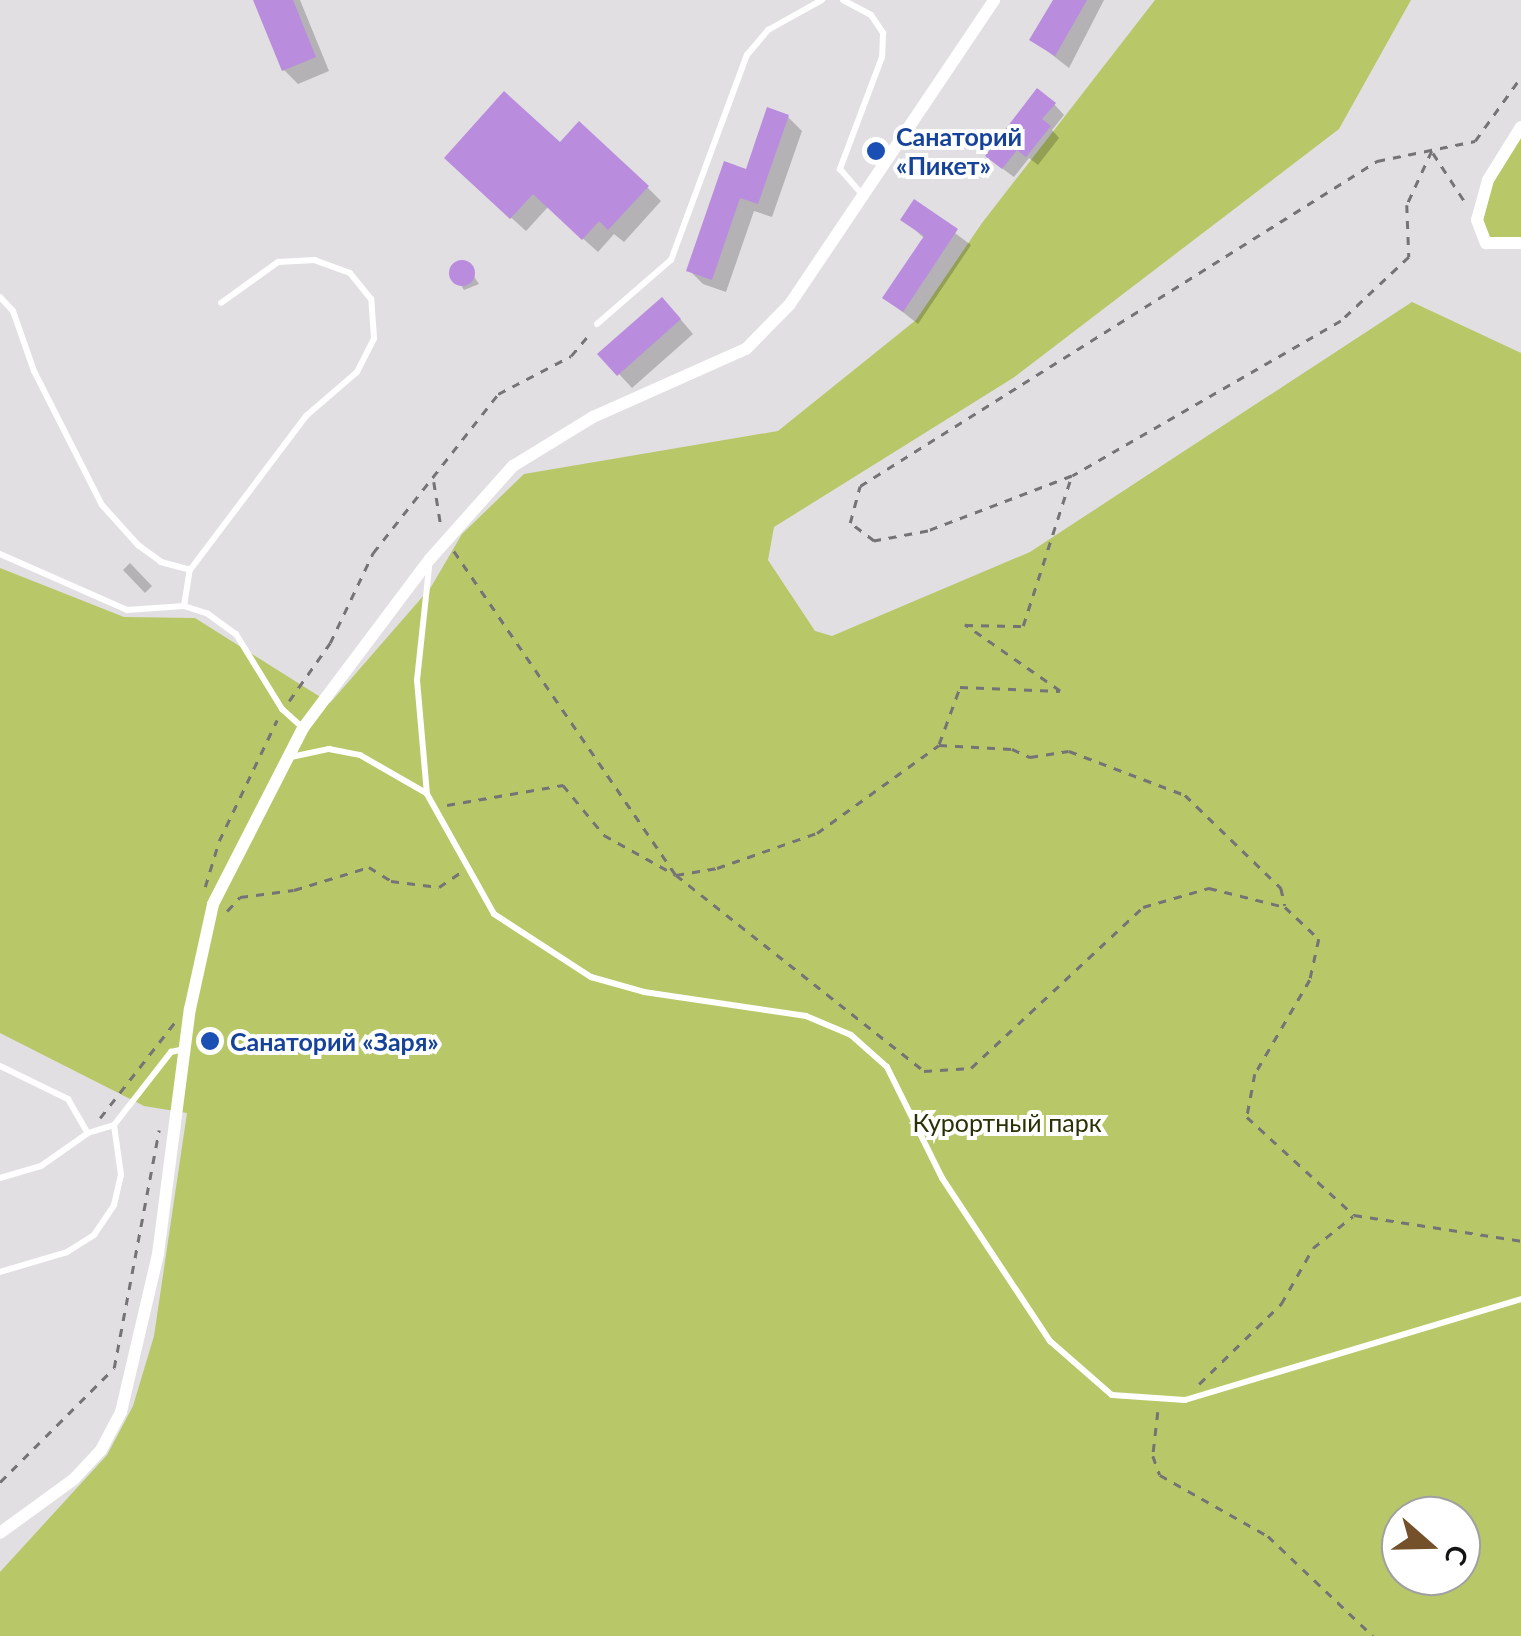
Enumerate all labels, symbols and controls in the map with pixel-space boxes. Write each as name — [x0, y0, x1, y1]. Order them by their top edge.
place label: Санаторий «Пикет» — [896, 122, 1022, 181]
marker: Санаторий «Пикет» — [865, 140, 887, 162]
place label: Санаторий «Заря» — [230, 1026, 439, 1056]
marker: Санаторий «Заря» — [199, 1030, 221, 1052]
park label: Курортный парк — [912, 1107, 1102, 1137]
north arrow — [1381, 1496, 1481, 1596]
text: С — [1438, 1541, 1476, 1570]

